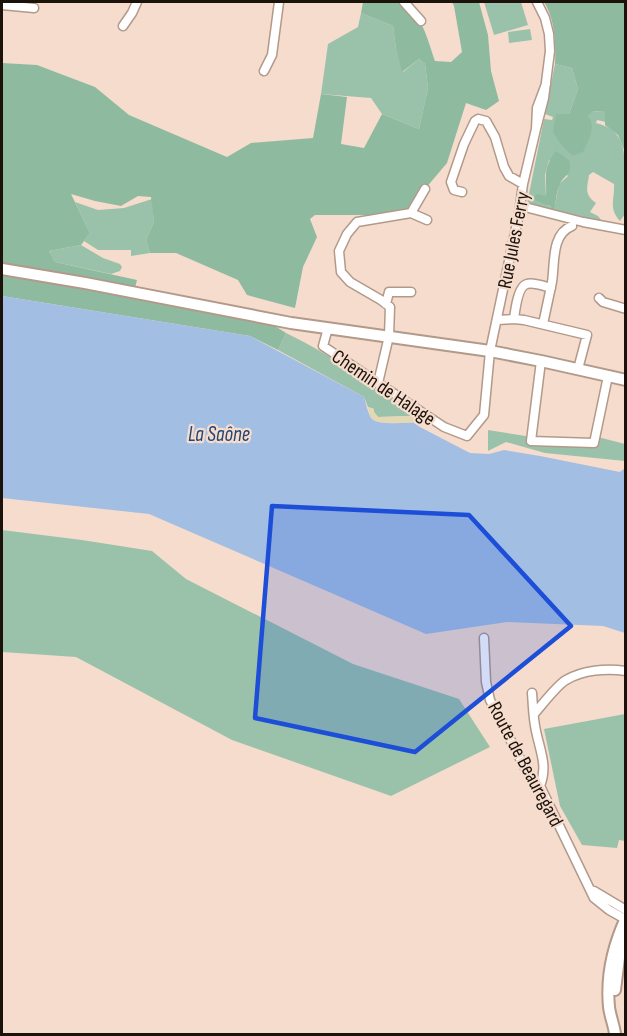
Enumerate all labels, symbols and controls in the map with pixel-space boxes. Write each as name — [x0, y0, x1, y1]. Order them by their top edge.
street label: Rue Jules Ferry — [493, 189, 535, 291]
street label: Chemin de Halage — [327, 344, 440, 431]
water label: La Saône — [188, 422, 250, 447]
street label: Route de Beauregard — [482, 698, 568, 831]

